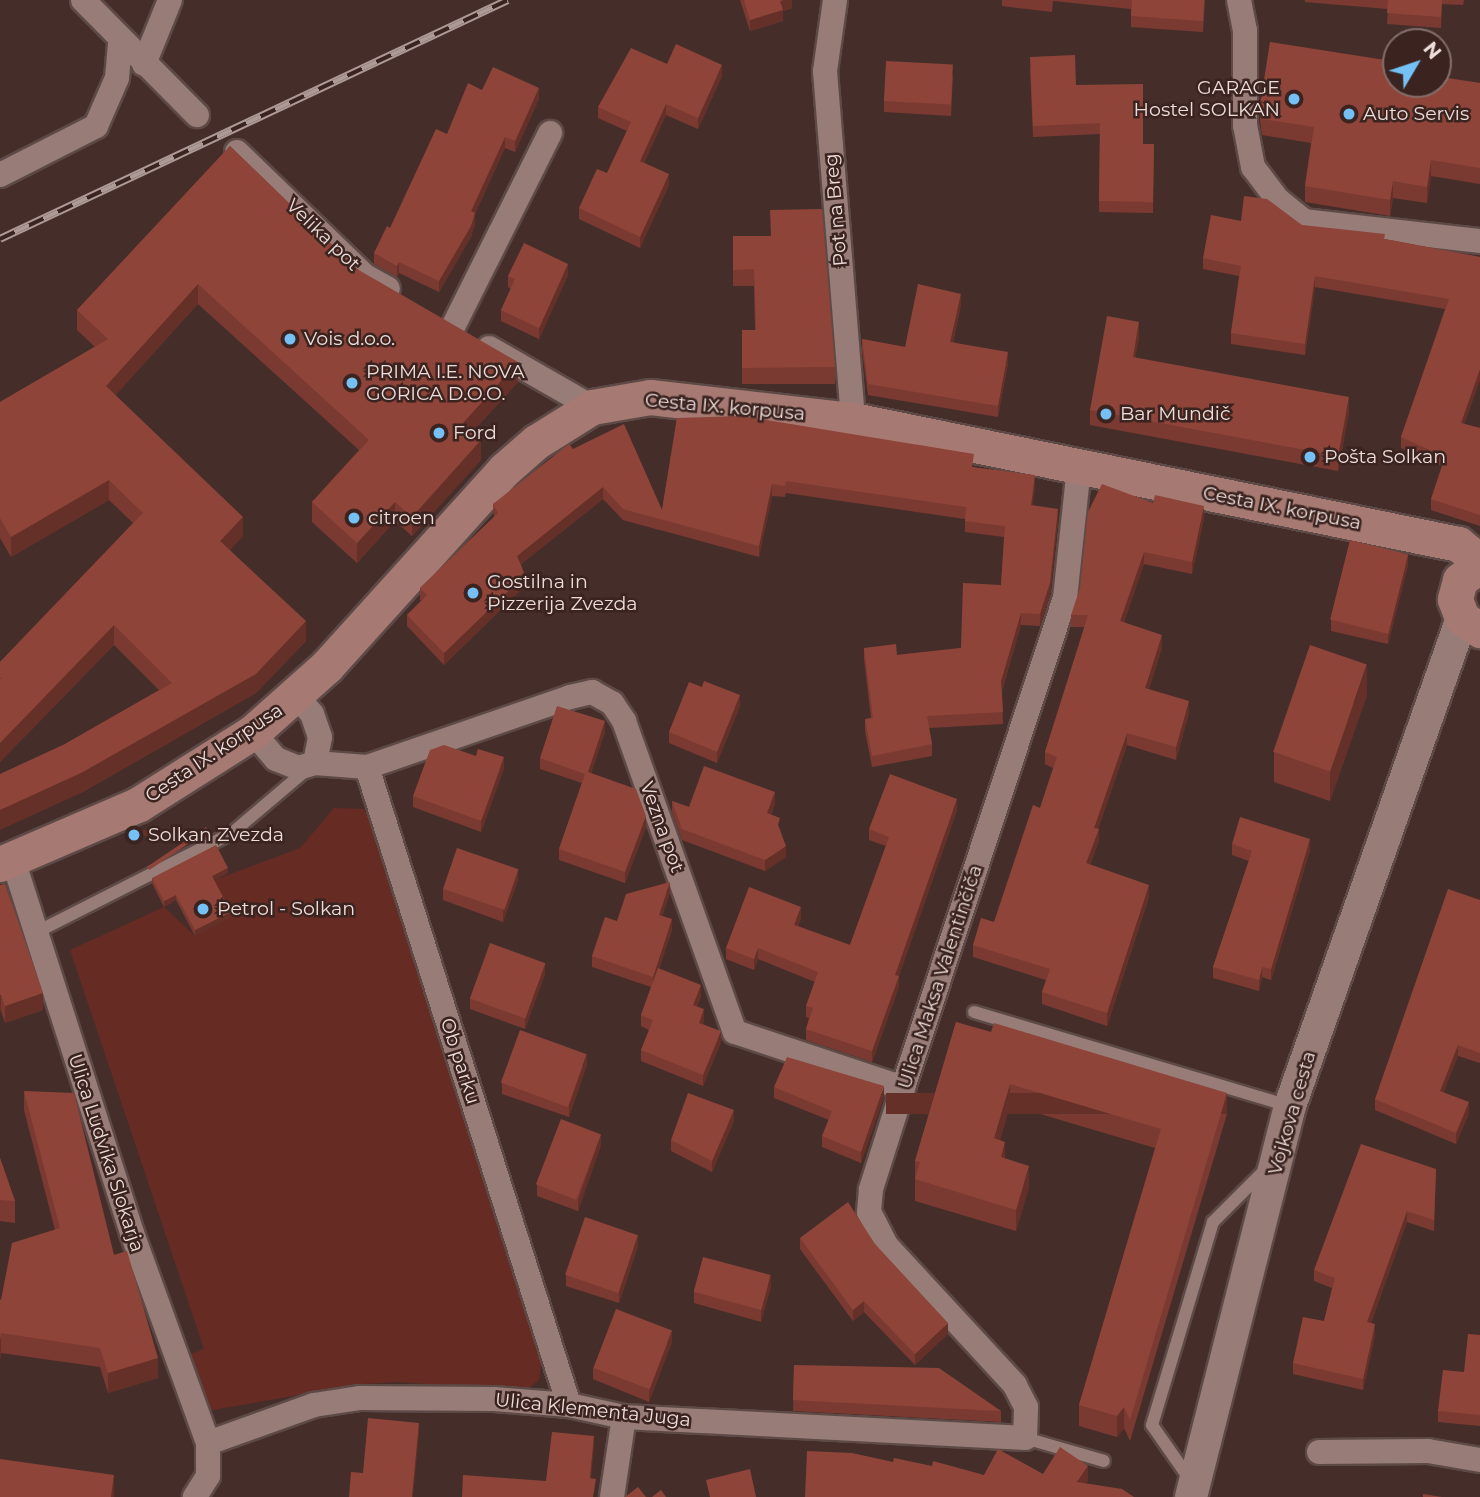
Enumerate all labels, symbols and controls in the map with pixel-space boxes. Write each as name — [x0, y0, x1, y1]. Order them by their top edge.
north arrow — [1382, 28, 1452, 98]
text: N — [1418, 38, 1446, 64]
place label: GARAGE Hostel SOLKAN — [1134, 77, 1280, 121]
marker: GARAGE Hostel SOLKAN — [1286, 91, 1302, 107]
place label: Auto Servis — [1363, 103, 1469, 125]
marker: Auto Servis — [1341, 106, 1357, 122]
street label: Pot na Breg — [820, 153, 852, 267]
street label: Velika pot — [281, 194, 365, 276]
place label: Vois d.o.o. — [304, 328, 395, 350]
marker: Vois d.o.o. — [282, 331, 298, 347]
place label: PRIMA I.E. NOVA GORICA D.O.O. — [366, 361, 525, 405]
marker: PRIMA I.E. NOVA GORICA D.O.O. — [344, 375, 360, 391]
street label: Cesta IX. korpusa — [644, 389, 806, 425]
place label: Bar Mundič — [1120, 403, 1231, 425]
marker: Bar Mundič — [1098, 406, 1114, 422]
place label: Ford — [453, 422, 497, 444]
marker: Ford — [431, 425, 447, 441]
place label: Pošta Solkan — [1324, 446, 1446, 468]
marker: Pošta Solkan — [1302, 449, 1318, 465]
street label: Cesta IX. korpusa — [1201, 481, 1363, 535]
place label: citroen — [368, 507, 435, 529]
marker: citroen — [346, 510, 362, 526]
place label: Gostilna in Pizzerija Zvezda — [487, 571, 638, 615]
marker: Gostilna in Pizzerija Zvezda — [465, 585, 481, 601]
street label: Cesta IX. korpusa — [141, 699, 287, 807]
street label: Vezna pot — [635, 779, 689, 875]
place label: Solkan Zvezda — [148, 824, 284, 846]
marker: Solkan Zvezda — [126, 827, 142, 843]
street label: Ulica Maksa Valentinčiča — [893, 862, 987, 1092]
place label: Petrol - Solkan — [217, 898, 355, 920]
marker: Petrol - Solkan — [195, 901, 211, 917]
street label: Ob parku — [435, 1015, 485, 1107]
street label: Vojkova cesta — [1263, 1048, 1321, 1178]
street label: Ulica Ludvika Slokarja — [63, 1051, 149, 1255]
street label: Ulica Klementa Juga — [494, 1388, 692, 1432]

